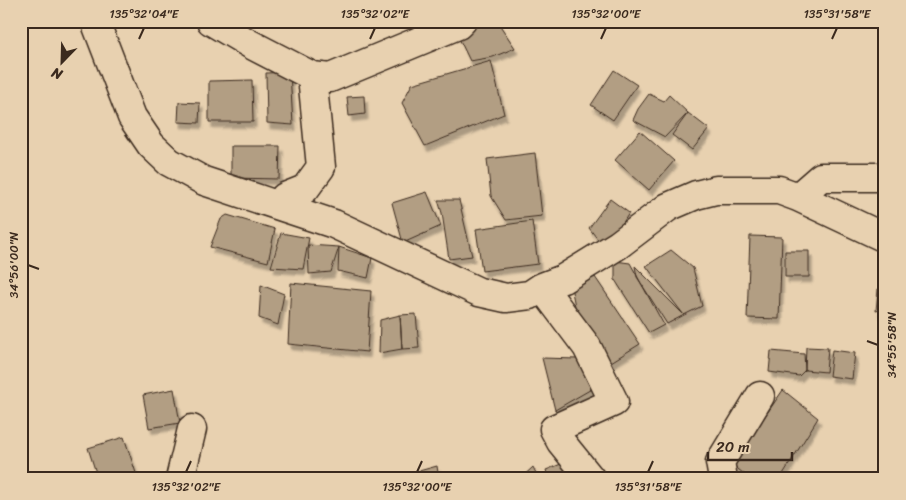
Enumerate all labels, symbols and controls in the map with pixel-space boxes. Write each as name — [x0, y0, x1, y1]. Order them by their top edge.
text: 135°32'04"E — [110, 3, 180, 25]
text: 135°32'02"E — [341, 3, 410, 25]
text: 135°32'00"E — [572, 3, 642, 25]
text: 135°31'58"E — [804, 3, 872, 25]
north arrow — [38, 38, 88, 88]
text: N — [47, 60, 67, 87]
text: 34°56'00"N — [3, 231, 25, 298]
text: 34°55'58"N — [881, 311, 903, 378]
scale bar — [708, 430, 792, 462]
text: 20 m — [716, 434, 750, 460]
text: 135°32'02"E — [152, 476, 221, 498]
text: 135°32'00"E — [383, 476, 453, 498]
text: 135°31'58"E — [615, 476, 683, 498]

